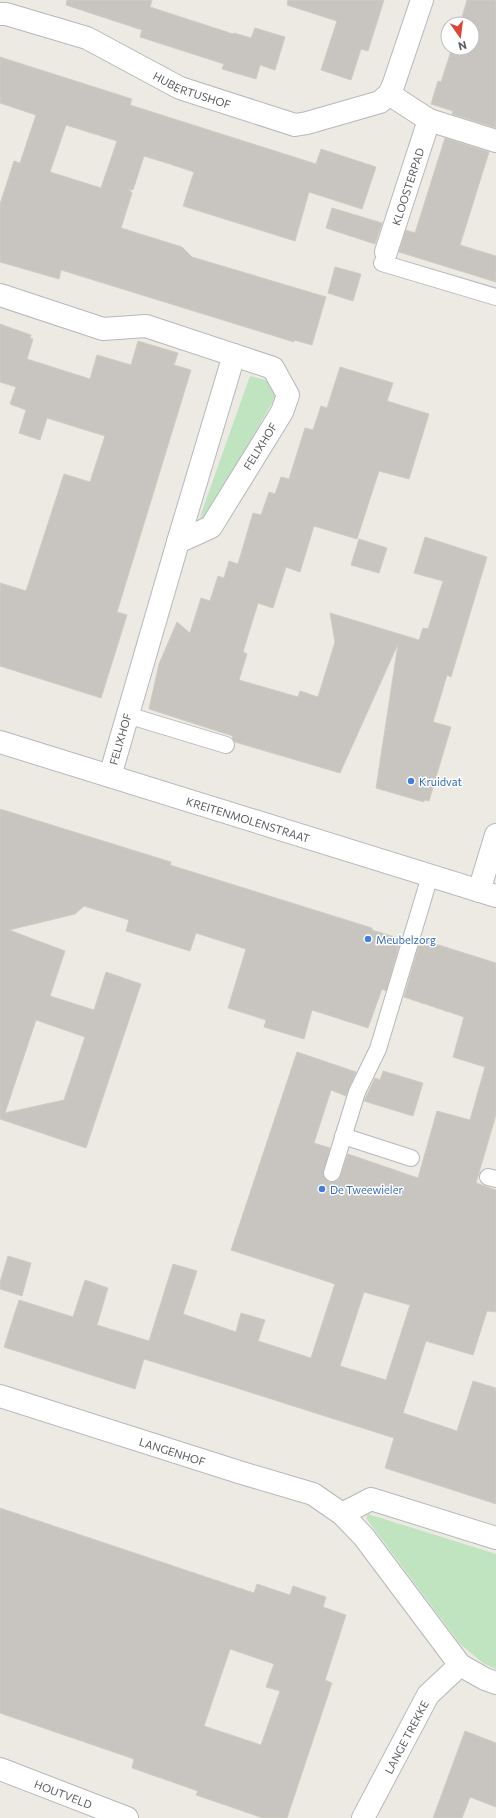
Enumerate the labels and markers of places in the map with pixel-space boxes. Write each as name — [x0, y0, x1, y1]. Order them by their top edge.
place label: Kruidvat — [419, 775, 462, 788]
marker: Kruidvat — [406, 776, 416, 786]
place label: Meubelzorg — [376, 933, 436, 946]
marker: Meubelzorg — [363, 934, 373, 944]
place label: De Tweewieler — [330, 1183, 403, 1196]
marker: De Tweewieler — [317, 1184, 327, 1194]

